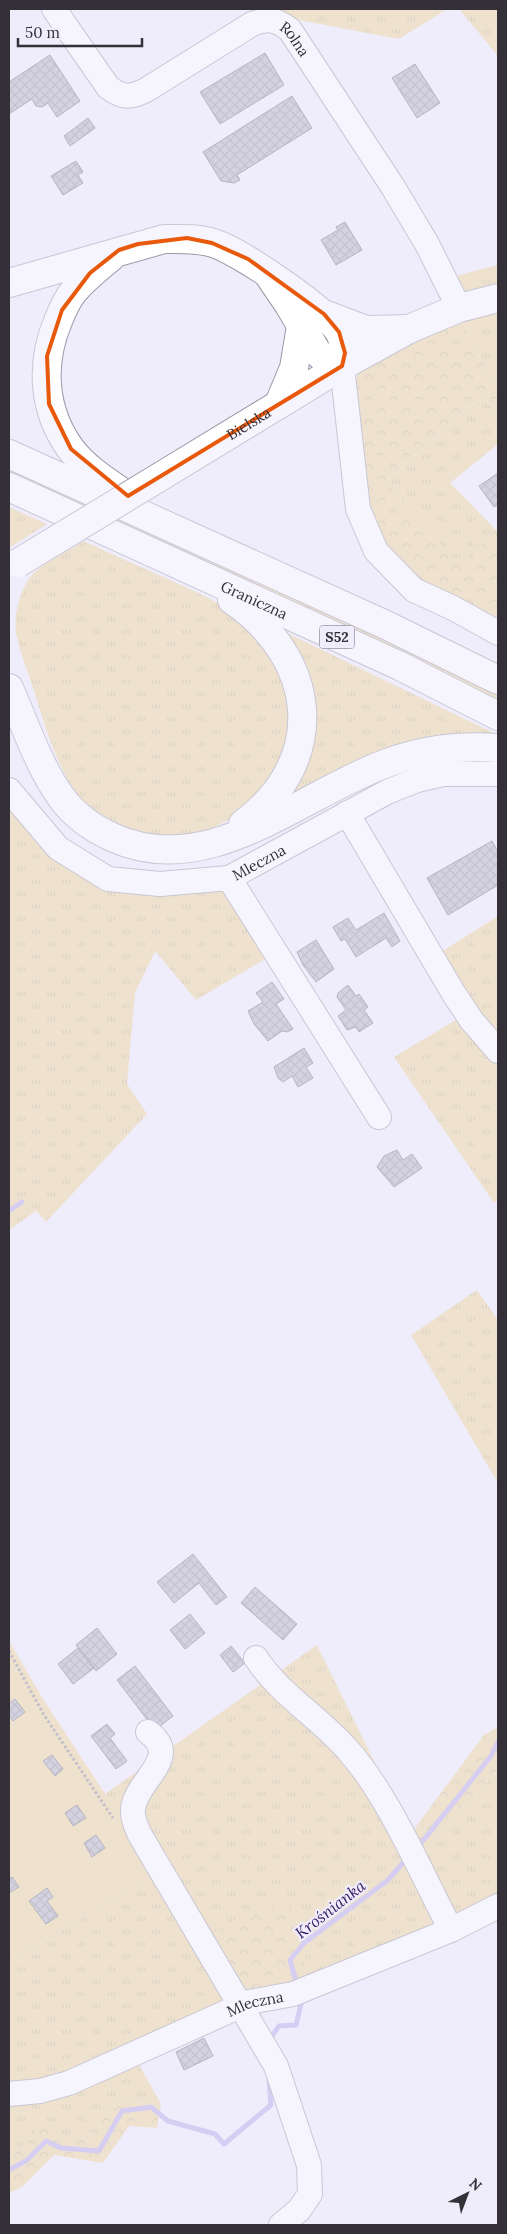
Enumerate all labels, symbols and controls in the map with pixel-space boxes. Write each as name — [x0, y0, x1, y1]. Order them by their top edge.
scale bar — [18, 15, 141, 47]
street label: Rolna — [277, 17, 314, 60]
text: 50 m — [25, 23, 60, 42]
street label: Bielska — [223, 402, 274, 444]
street label: Graniczna — [218, 576, 291, 623]
road number: S52 — [320, 626, 354, 649]
street label: Mleczna — [228, 839, 289, 884]
water label: Krośnianka — [291, 1875, 369, 1943]
street label: Mleczna — [223, 1986, 285, 2020]
north arrow — [442, 2169, 492, 2219]
text: N — [466, 2174, 486, 2195]

